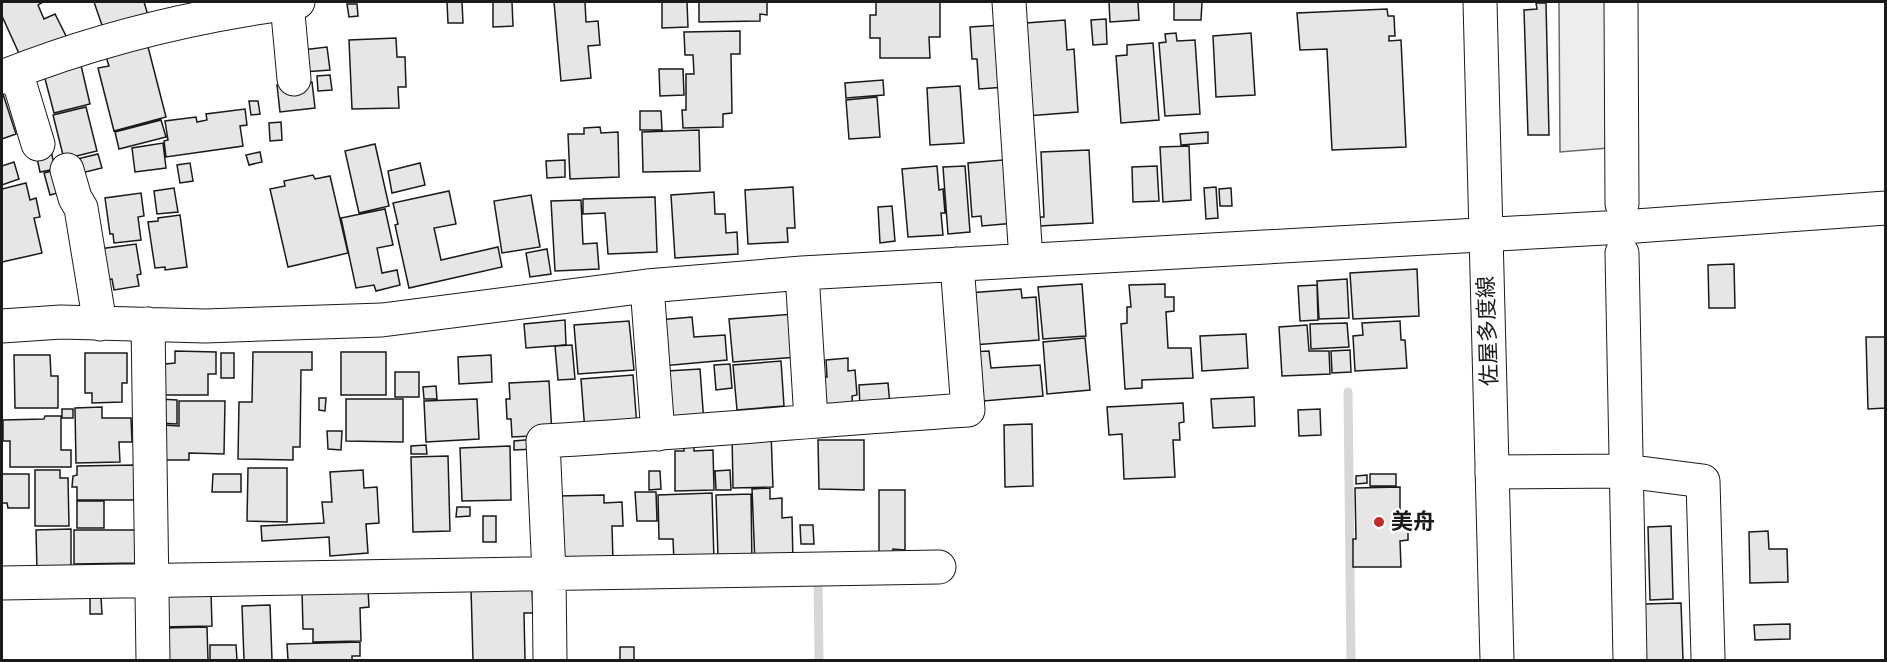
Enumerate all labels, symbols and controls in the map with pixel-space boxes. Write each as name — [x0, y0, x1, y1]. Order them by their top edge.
street label: 佐屋多度線 — [1474, 276, 1501, 386]
place label: 美舟 — [1391, 510, 1435, 533]
marker: 美舟 — [1372, 515, 1386, 529]

